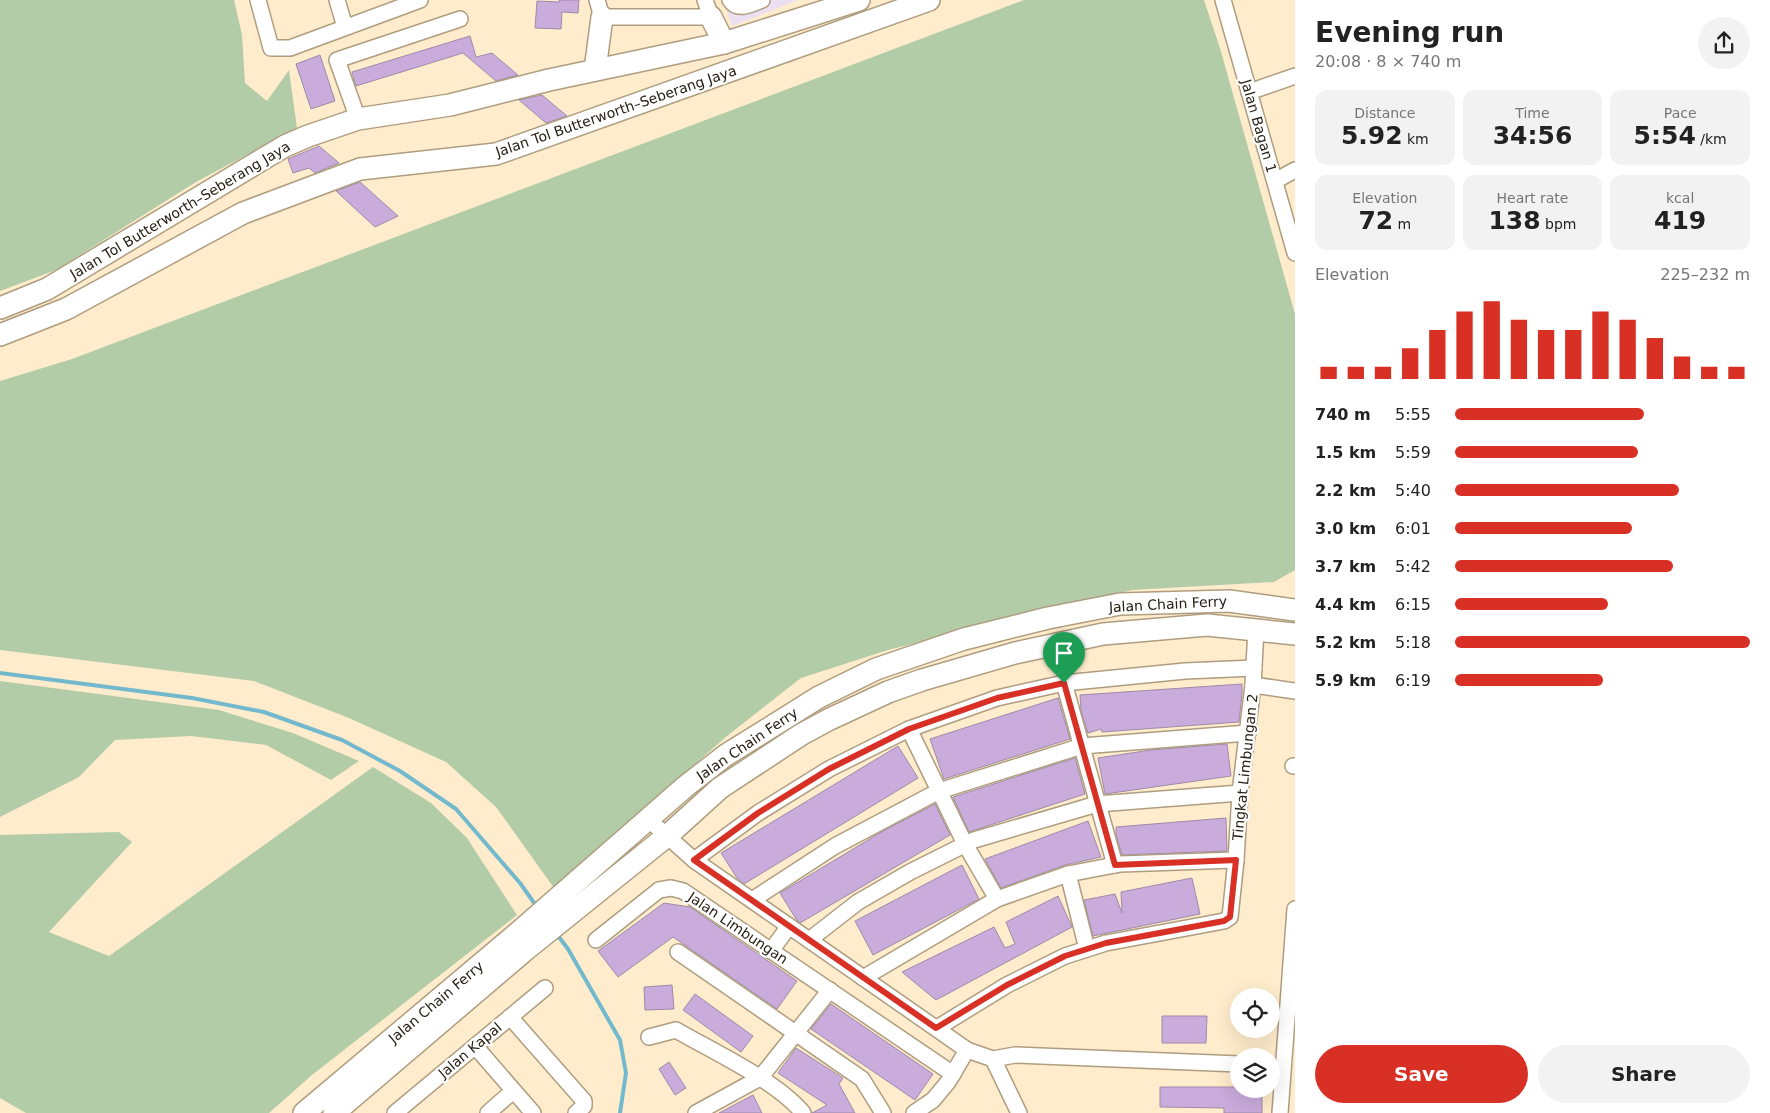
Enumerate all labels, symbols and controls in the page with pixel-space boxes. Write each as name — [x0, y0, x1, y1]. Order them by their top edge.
text: Evening run — [1315, 16, 1504, 49]
button: share — [1698, 17, 1750, 69]
text: 20:08 · 8 × 740 m — [1315, 52, 1461, 71]
street label: Jalan Tol Butterworth–Seberang Jaya — [493, 62, 739, 160]
street label: Jalan Bagan 1 — [1238, 77, 1280, 175]
text: Distance — [1354, 105, 1415, 121]
text: Time — [1515, 105, 1550, 121]
text: Pace — [1664, 105, 1697, 121]
text: 5.92 — [1341, 121, 1403, 150]
text: 34:56 — [1493, 121, 1572, 150]
text: 5:54 — [1634, 121, 1696, 150]
text: km — [1403, 131, 1429, 147]
text: /km — [1696, 131, 1727, 147]
street label: Jalan Tol Butterworth–Seberang Jaya — [66, 138, 293, 283]
text: Elevation — [1352, 190, 1417, 206]
text: Heart rate — [1497, 190, 1568, 206]
text: kcal — [1666, 190, 1694, 206]
text: 72 — [1358, 206, 1393, 235]
text: 138 — [1488, 206, 1541, 235]
text: 419 — [1654, 206, 1706, 235]
text: m — [1393, 216, 1411, 232]
text: bpm — [1541, 216, 1577, 232]
text: Elevation — [1315, 265, 1389, 284]
text: 225–232 m — [1660, 265, 1750, 284]
text: 740 m — [1315, 405, 1371, 424]
text: 5:55 — [1395, 405, 1431, 424]
text: 1.5 km — [1315, 443, 1376, 462]
text: 5:59 — [1395, 443, 1431, 462]
text: 2.2 km — [1315, 481, 1376, 500]
text: 5:40 — [1395, 481, 1431, 500]
text: 3.0 km — [1315, 519, 1376, 538]
text: 6:01 — [1395, 519, 1431, 538]
text: 3.7 km — [1315, 557, 1376, 576]
text: 5:42 — [1395, 557, 1431, 576]
street label: Jalan Chain Ferry — [1107, 593, 1228, 615]
text: 4.4 km — [1315, 595, 1376, 614]
text: 6:15 — [1395, 595, 1431, 614]
pin — [1043, 632, 1085, 683]
text: 5.2 km — [1315, 633, 1376, 652]
text: 5:18 — [1395, 633, 1431, 652]
icon: arrive — [1050, 639, 1078, 667]
text: 5.9 km — [1315, 671, 1376, 690]
text: 6:19 — [1395, 671, 1431, 690]
street label: Tingkat Limbungan 2 — [1229, 693, 1261, 842]
street label: Jalan Chain Ferry — [693, 704, 801, 784]
street label: Jalan Limbungan — [684, 888, 791, 967]
street label: Jalan Chain Ferry — [385, 958, 486, 1047]
map controls — [1230, 988, 1280, 1098]
button: locate — [1230, 988, 1280, 1038]
street label: Jalan Kapal — [434, 1019, 505, 1082]
button: Save — [1315, 1045, 1528, 1103]
button: Share — [1538, 1045, 1750, 1103]
button: layers — [1230, 1048, 1280, 1098]

